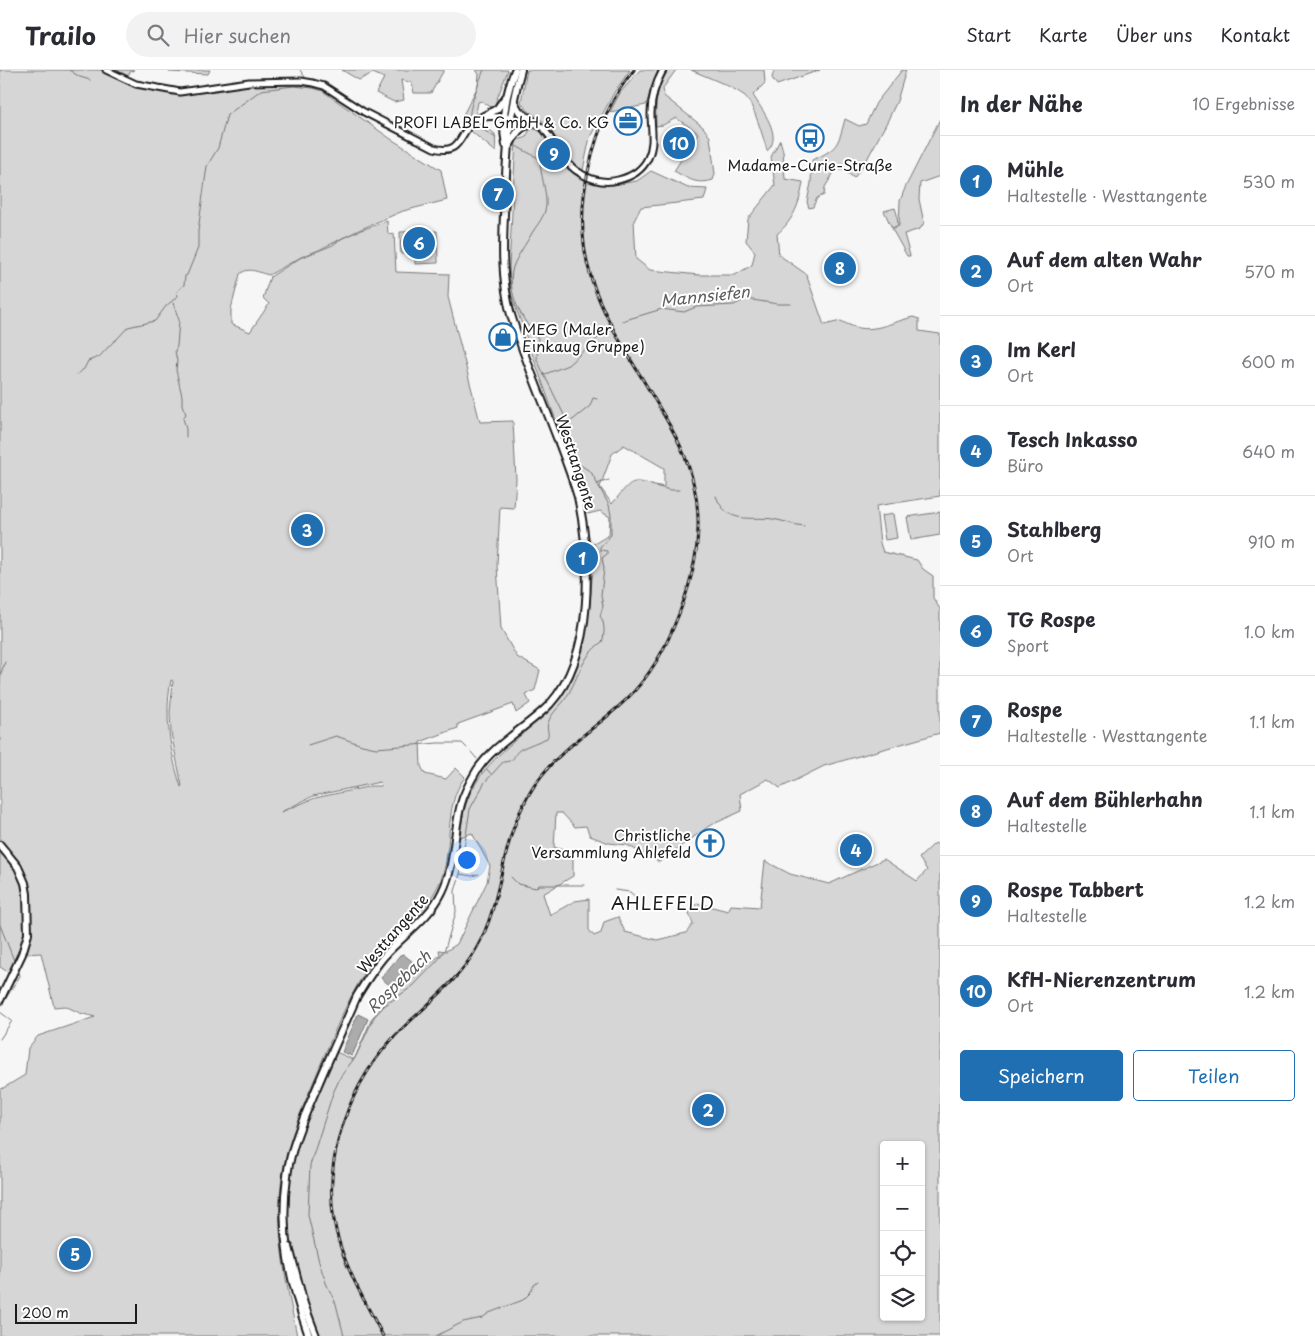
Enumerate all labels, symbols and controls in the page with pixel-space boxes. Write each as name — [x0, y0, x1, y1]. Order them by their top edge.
search box — [126, 12, 476, 57]
text: Trailo — [25, 17, 96, 53]
icon: search — [144, 21, 172, 49]
text: Hier suchen — [184, 21, 291, 49]
text: Start — [966, 21, 1011, 48]
text: Karte — [1039, 21, 1088, 48]
text: Über uns — [1116, 21, 1192, 48]
text: Kontakt — [1220, 21, 1290, 48]
text: In der Nähe — [960, 87, 1082, 119]
text: 10 Ergebnisse — [1192, 91, 1295, 115]
office icon: PROFI LABEL GmbH & Co. KG — [613, 106, 643, 136]
place label: PROFI LABEL GmbH & Co. KG — [394, 110, 609, 133]
bus stop icon: Madame-Curie-Straße — [795, 123, 825, 153]
pin: 10 — [663, 124, 695, 162]
pin: 9 — [538, 135, 570, 173]
place label: Madame-Curie-Straße — [727, 153, 893, 176]
text: Mühle — [1007, 155, 1064, 183]
text: 1 — [972, 169, 980, 193]
text: 530 m — [1242, 169, 1295, 193]
pin: 7 — [482, 175, 514, 213]
text: Haltestelle · Westtangente — [1007, 183, 1207, 207]
pin: 6 — [403, 224, 435, 262]
text: Auf dem alten Wahr — [1007, 245, 1202, 273]
pin: 8 — [824, 249, 856, 287]
text: 2 — [970, 259, 982, 283]
text: 570 m — [1244, 259, 1295, 283]
text: Ort — [1007, 273, 1034, 297]
water label: Mannsiefen — [659, 278, 752, 312]
place label: MEG (Maler Einkaug Gruppe) — [522, 317, 645, 357]
shop icon: MEG (Maler Einkaug Gruppe) — [488, 322, 518, 352]
text: Im Kerl — [1007, 335, 1076, 363]
text: 3 — [971, 349, 981, 373]
text: 600 m — [1241, 349, 1295, 373]
text: Ort — [1007, 363, 1034, 387]
street label: Westtangente — [551, 411, 603, 513]
text: Tesch Inkasso — [1007, 425, 1137, 453]
text: 4 — [971, 439, 981, 463]
text: 640 m — [1242, 439, 1295, 463]
text: Büro — [1007, 453, 1043, 477]
pin: 3 — [291, 511, 323, 549]
text: Stahlberg — [1007, 515, 1101, 543]
text: 5 — [971, 529, 981, 553]
text: 910 m — [1248, 529, 1295, 553]
pin: 1 — [566, 539, 598, 577]
text: Ort — [1007, 543, 1034, 567]
text: TG Rospe — [1007, 605, 1096, 633]
text: 6 — [970, 619, 982, 643]
text: 1.0 km — [1244, 619, 1295, 643]
text: Sport — [1007, 633, 1049, 657]
text: Rospe — [1007, 695, 1062, 723]
text: 7 — [971, 709, 981, 733]
text: 1.1 km — [1249, 709, 1295, 733]
text: Haltestelle · Westtangente — [1007, 723, 1207, 747]
text: Auf dem Bühlerhahn — [1007, 785, 1203, 813]
text: 8 — [971, 799, 981, 823]
text: 1.1 km — [1249, 799, 1295, 823]
text: Haltestelle — [1007, 813, 1087, 837]
place label: Christliche Versammlung Ahlefeld — [531, 823, 691, 863]
church icon: Christliche Versammlung Ahlefeld — [695, 828, 725, 858]
pin: 4 — [840, 831, 872, 869]
your location — [454, 847, 480, 873]
text: Rospe Tabbert — [1007, 875, 1144, 903]
street label: Westtangente — [351, 888, 433, 978]
district label: AHLEFELD — [611, 889, 715, 916]
text: 9 — [971, 889, 981, 913]
text: 1.2 km — [1244, 889, 1295, 913]
text: Haltestelle — [1007, 903, 1087, 927]
water label: Rospebach — [360, 944, 436, 1018]
text: KfH-Nierenzentrum — [1007, 965, 1196, 993]
text: 10 — [966, 979, 986, 1003]
text: 1.2 km — [1244, 979, 1295, 1003]
text: Ort — [1007, 993, 1034, 1017]
button: Speichern — [960, 1050, 1123, 1101]
button: Teilen — [1133, 1050, 1295, 1101]
pin: 2 — [692, 1091, 724, 1129]
map controls — [880, 1141, 925, 1321]
button: + — [880, 1141, 925, 1186]
button: − — [880, 1186, 925, 1231]
button: locate — [880, 1231, 925, 1276]
pin: 5 — [59, 1235, 91, 1273]
button: layers — [880, 1276, 925, 1321]
scale bar — [15, 1301, 138, 1324]
text: 200 m — [22, 1302, 69, 1323]

